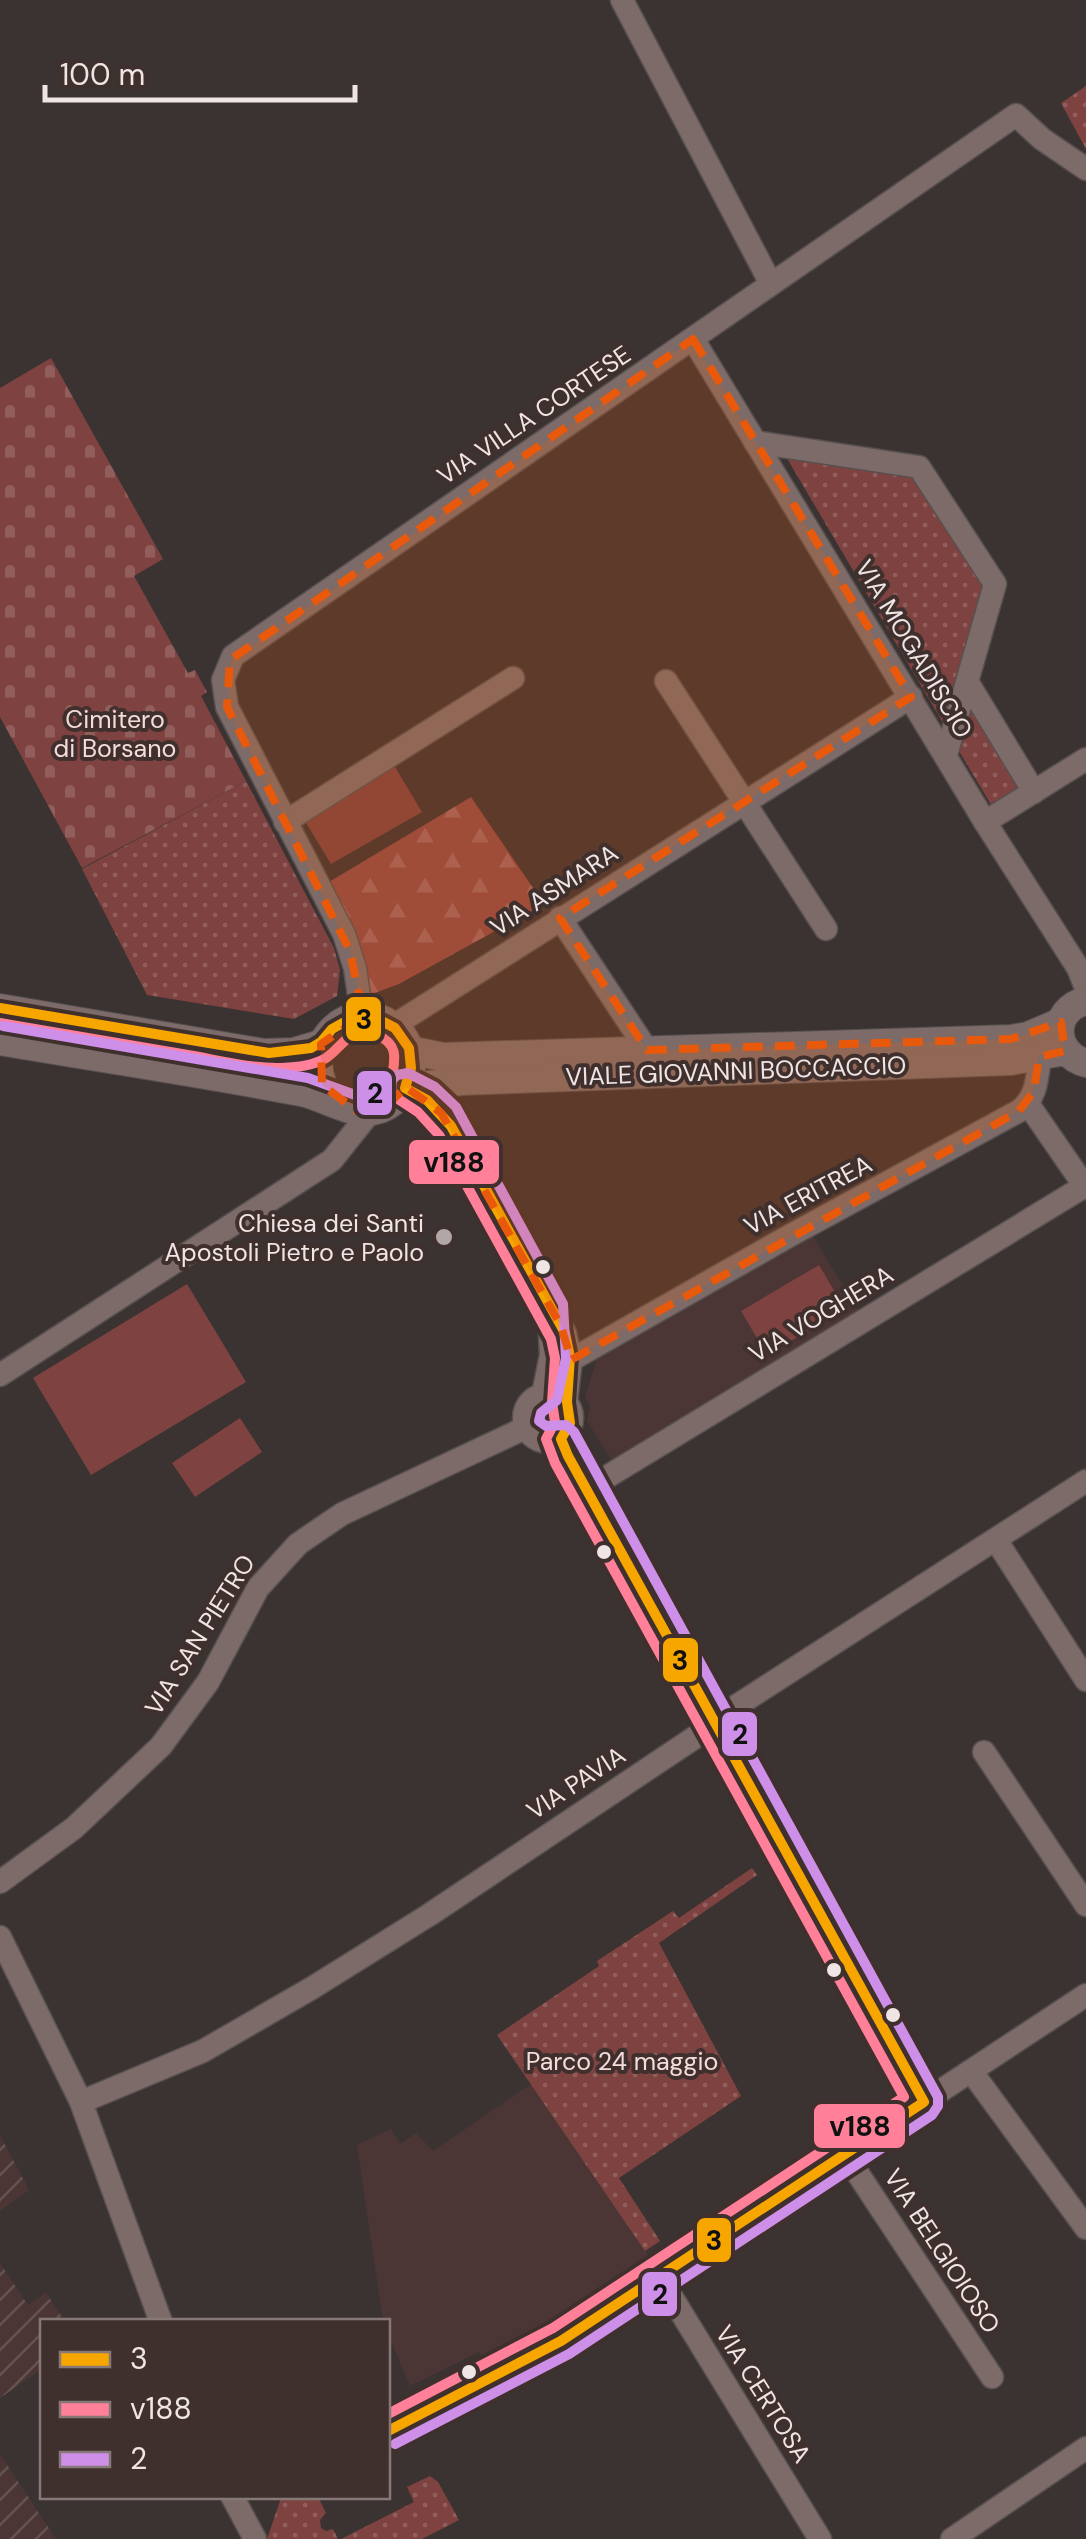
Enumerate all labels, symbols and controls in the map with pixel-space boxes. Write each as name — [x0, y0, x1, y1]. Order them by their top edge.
scale bar — [45, 40, 355, 102]
text: 100 m — [60, 55, 145, 94]
street label: VIA VILLA CORTESE — [431, 338, 637, 492]
street label: VIA MOGADISCIO — [848, 554, 980, 744]
park label: Cimitero di Borsano — [54, 703, 176, 765]
street label: VIA ASMARA — [484, 836, 624, 944]
line badge: 3 — [344, 995, 383, 1043]
text: 3 — [356, 1001, 372, 1038]
street label: VIALE GIOVANNI BOCCACCIO — [565, 1049, 907, 1093]
line badge: 2 — [355, 1069, 394, 1117]
text: 2 — [367, 1075, 383, 1112]
line badge: v188 — [407, 1138, 501, 1186]
text: v188 — [423, 1144, 485, 1181]
street label: VIA ERITREA — [738, 1148, 878, 1242]
place label: Chiesa dei Santi Apostoli Pietro e Paolo — [164, 1207, 424, 1269]
marker: Chiesa dei Santi Apostoli Pietro e Paolo — [433, 1226, 455, 1248]
unlabelled marker — [533, 1257, 553, 1277]
street label: VIA VOGHERA — [743, 1258, 899, 1370]
unlabelled marker — [594, 1542, 614, 1562]
street label: VIA SAN PIETRO — [137, 1548, 263, 1722]
line badge: 3 — [661, 1636, 700, 1684]
text: 3 — [672, 1642, 688, 1679]
line badge: 2 — [720, 1710, 759, 1758]
text: 2 — [732, 1716, 748, 1753]
street label: VIA PAVIA — [520, 1739, 632, 1827]
unlabelled marker — [824, 1960, 844, 1980]
unlabelled marker — [883, 2005, 903, 2025]
park label: Parco 24 maggio — [526, 2045, 718, 2078]
line badge: v188 — [812, 2102, 907, 2150]
text: v188 — [829, 2108, 891, 2145]
street label: VIA BELGIOIOSO — [876, 2162, 1008, 2340]
line badge: 3 — [695, 2216, 733, 2264]
text: 3 — [706, 2222, 722, 2259]
line badge: 2 — [640, 2270, 679, 2318]
text: 2 — [652, 2276, 668, 2313]
legend — [40, 2319, 390, 2499]
street label: VIA CERTOSA — [708, 2319, 818, 2469]
text: 3 — [130, 2339, 148, 2378]
unlabelled marker — [459, 2362, 479, 2382]
text: v188 — [130, 2389, 192, 2428]
text: 2 — [130, 2439, 147, 2478]

